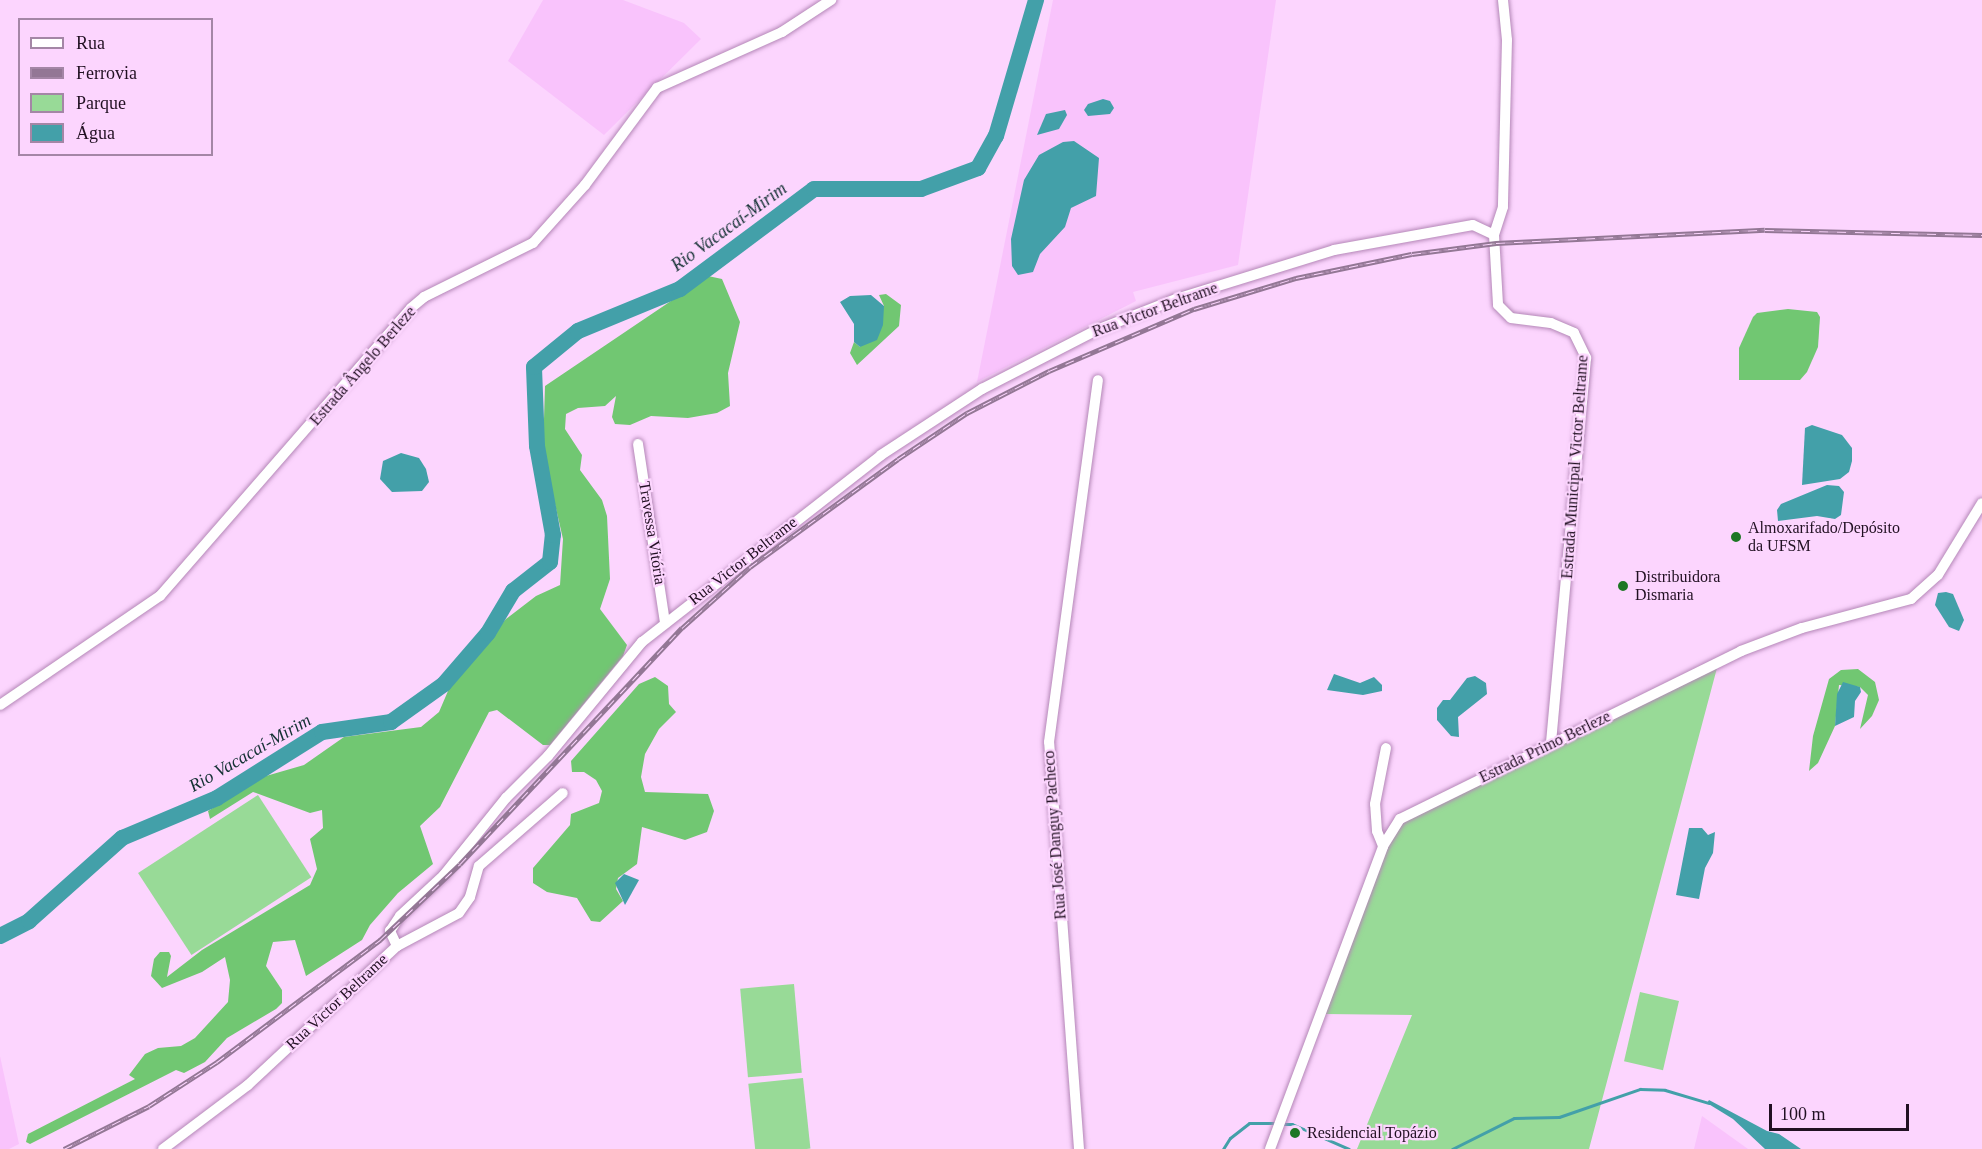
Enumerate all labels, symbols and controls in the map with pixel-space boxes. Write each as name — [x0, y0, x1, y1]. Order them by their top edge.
legend — [18, 18, 213, 156]
text: Rua — [76, 33, 105, 53]
text: Ferrovia — [76, 63, 137, 83]
text: Parque — [76, 93, 126, 113]
text: Água — [76, 123, 115, 143]
water label: Rio Vacacaí-Mirim — [667, 178, 791, 276]
street label: Rua Victor Beltrame — [1090, 278, 1220, 342]
street label: Estrada Ângelo Berleze — [306, 302, 420, 430]
street label: Estrada Municipal Victor Beltrame — [1558, 354, 1592, 580]
street label: Travessa Vitória — [634, 480, 670, 586]
street label: Rua Victor Beltrame — [685, 513, 801, 609]
place label: Almoxarifado/Depósito da UFSM — [1748, 518, 1900, 556]
marker: Almoxarifado/Depósito da UFSM — [1729, 530, 1743, 544]
place label: Distribuidora Dismaria — [1635, 567, 1720, 605]
marker: Distribuidora Dismaria — [1616, 579, 1630, 593]
street label: Estrada Primo Berleze — [1476, 707, 1614, 787]
water label: Rio Vacacaí-Mirim — [185, 709, 315, 797]
street label: Rua José Danguy Pacheco — [1040, 750, 1070, 920]
street label: Rua Victor Beltrame — [282, 950, 392, 1054]
scale bar — [1772, 1092, 1912, 1130]
text: 100 m — [1780, 1104, 1826, 1124]
place label: Residencial Topázio — [1307, 1123, 1437, 1143]
marker: Residencial Topázio — [1288, 1126, 1302, 1140]

